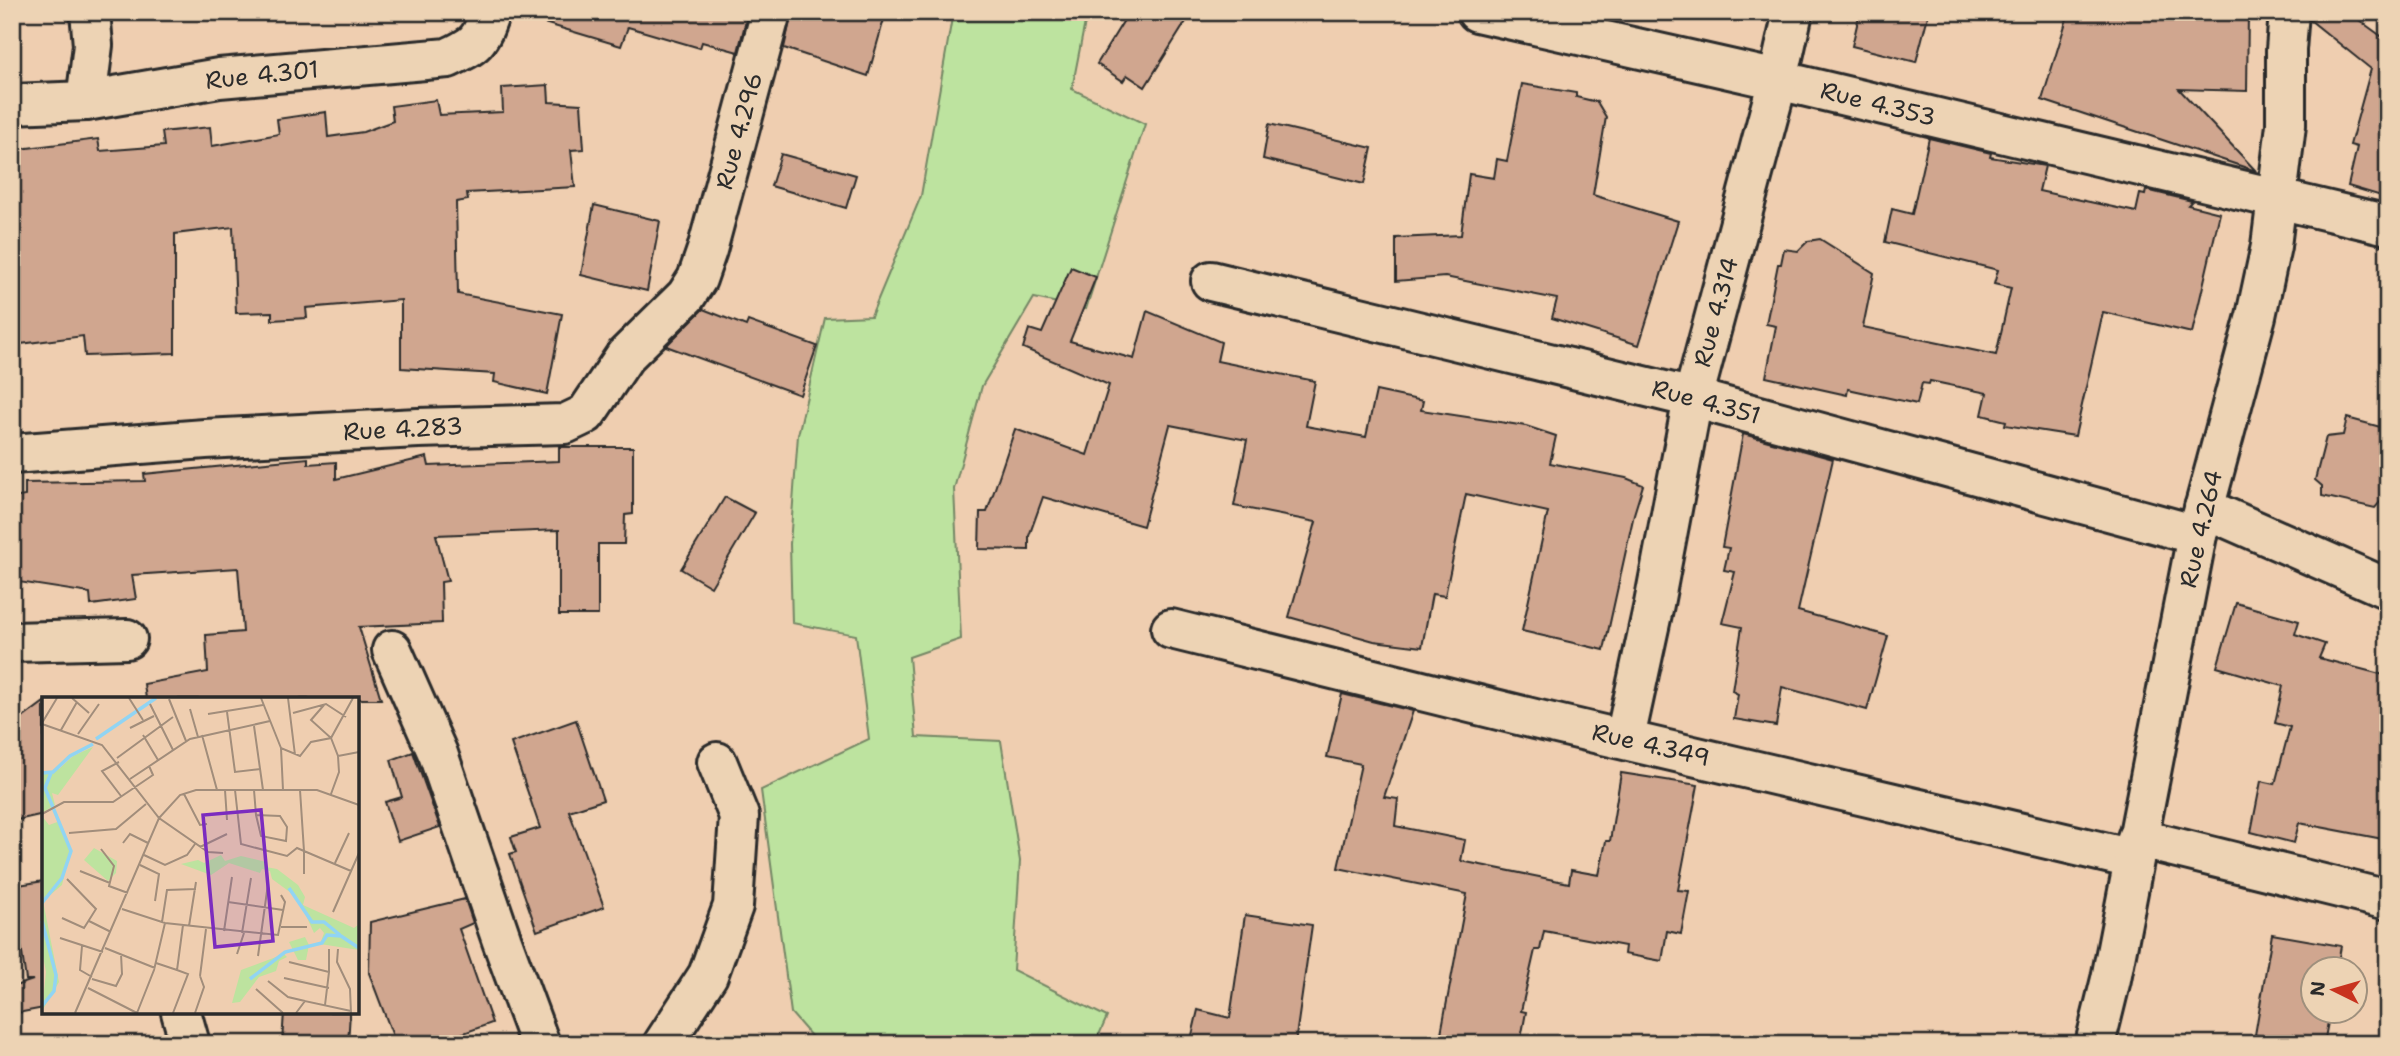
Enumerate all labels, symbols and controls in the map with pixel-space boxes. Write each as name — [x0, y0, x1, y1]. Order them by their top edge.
street label: Rue 4.301 — [204, 53, 320, 97]
street label: Rue 4.296 — [708, 69, 770, 193]
street label: Rue 4.353 — [1817, 74, 1939, 134]
street label: Rue 4.314 — [1686, 253, 1746, 371]
street label: Rue 4.351 — [1648, 372, 1764, 432]
street label: Rue 4.283 — [342, 410, 464, 448]
street label: Rue 4.264 — [2172, 467, 2230, 591]
inset map — [42, 697, 359, 1014]
street label: Rue 4.349 — [1589, 716, 1713, 774]
north arrow — [2298, 954, 2368, 1024]
text: N — [2304, 980, 2331, 997]

